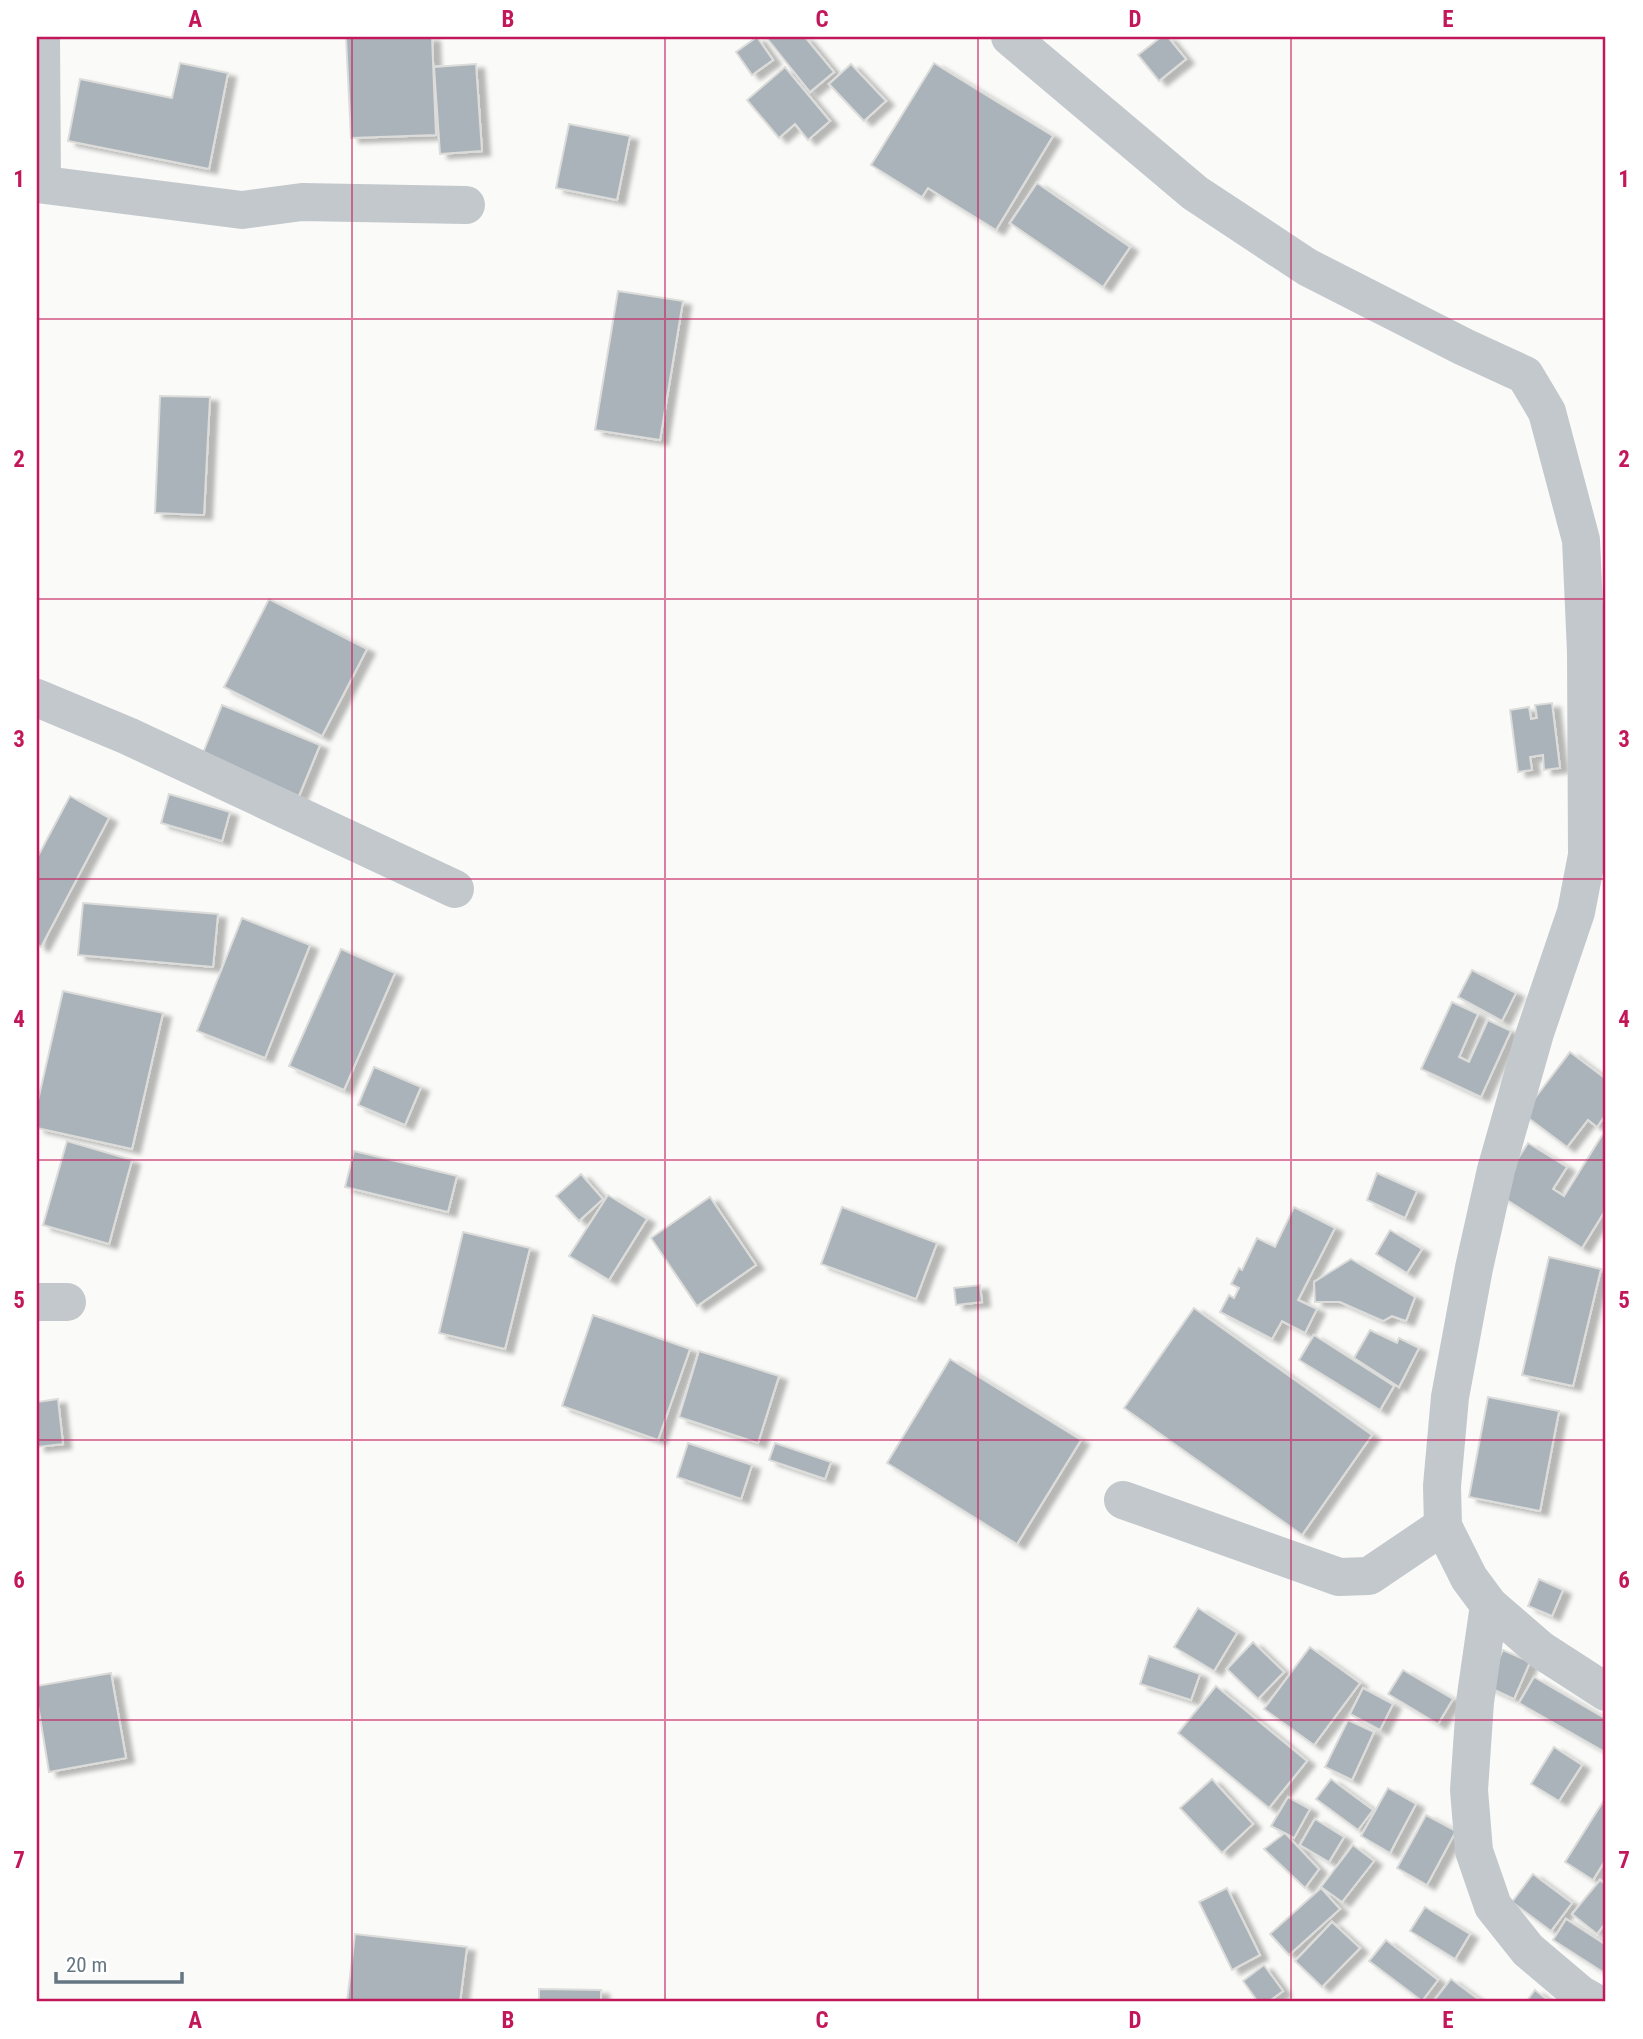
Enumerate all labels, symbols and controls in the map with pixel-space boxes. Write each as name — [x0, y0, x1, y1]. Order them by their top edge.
text: A — [188, 6, 202, 33]
text: B — [502, 6, 514, 33]
text: C — [815, 6, 829, 33]
text: D — [1129, 6, 1142, 33]
text: E — [1442, 6, 1454, 33]
text: 1 — [13, 166, 25, 193]
text: 1 — [1618, 166, 1630, 193]
text: 2 — [13, 446, 25, 473]
text: 2 — [1618, 446, 1630, 473]
text: 3 — [13, 726, 25, 753]
text: 3 — [1618, 726, 1630, 753]
text: 4 — [13, 1006, 25, 1033]
text: 4 — [1618, 1006, 1630, 1033]
text: 5 — [13, 1287, 25, 1314]
text: 5 — [1618, 1287, 1630, 1314]
text: 6 — [13, 1567, 25, 1594]
text: 6 — [1618, 1567, 1630, 1594]
text: 7 — [13, 1847, 25, 1874]
text: 7 — [1618, 1847, 1630, 1874]
scale bar — [56, 1941, 182, 1985]
text: 20 m — [66, 1953, 107, 1977]
text: A — [188, 2007, 202, 2034]
text: B — [502, 2007, 514, 2034]
text: C — [815, 2007, 829, 2034]
text: D — [1129, 2007, 1142, 2034]
text: E — [1442, 2007, 1454, 2034]

